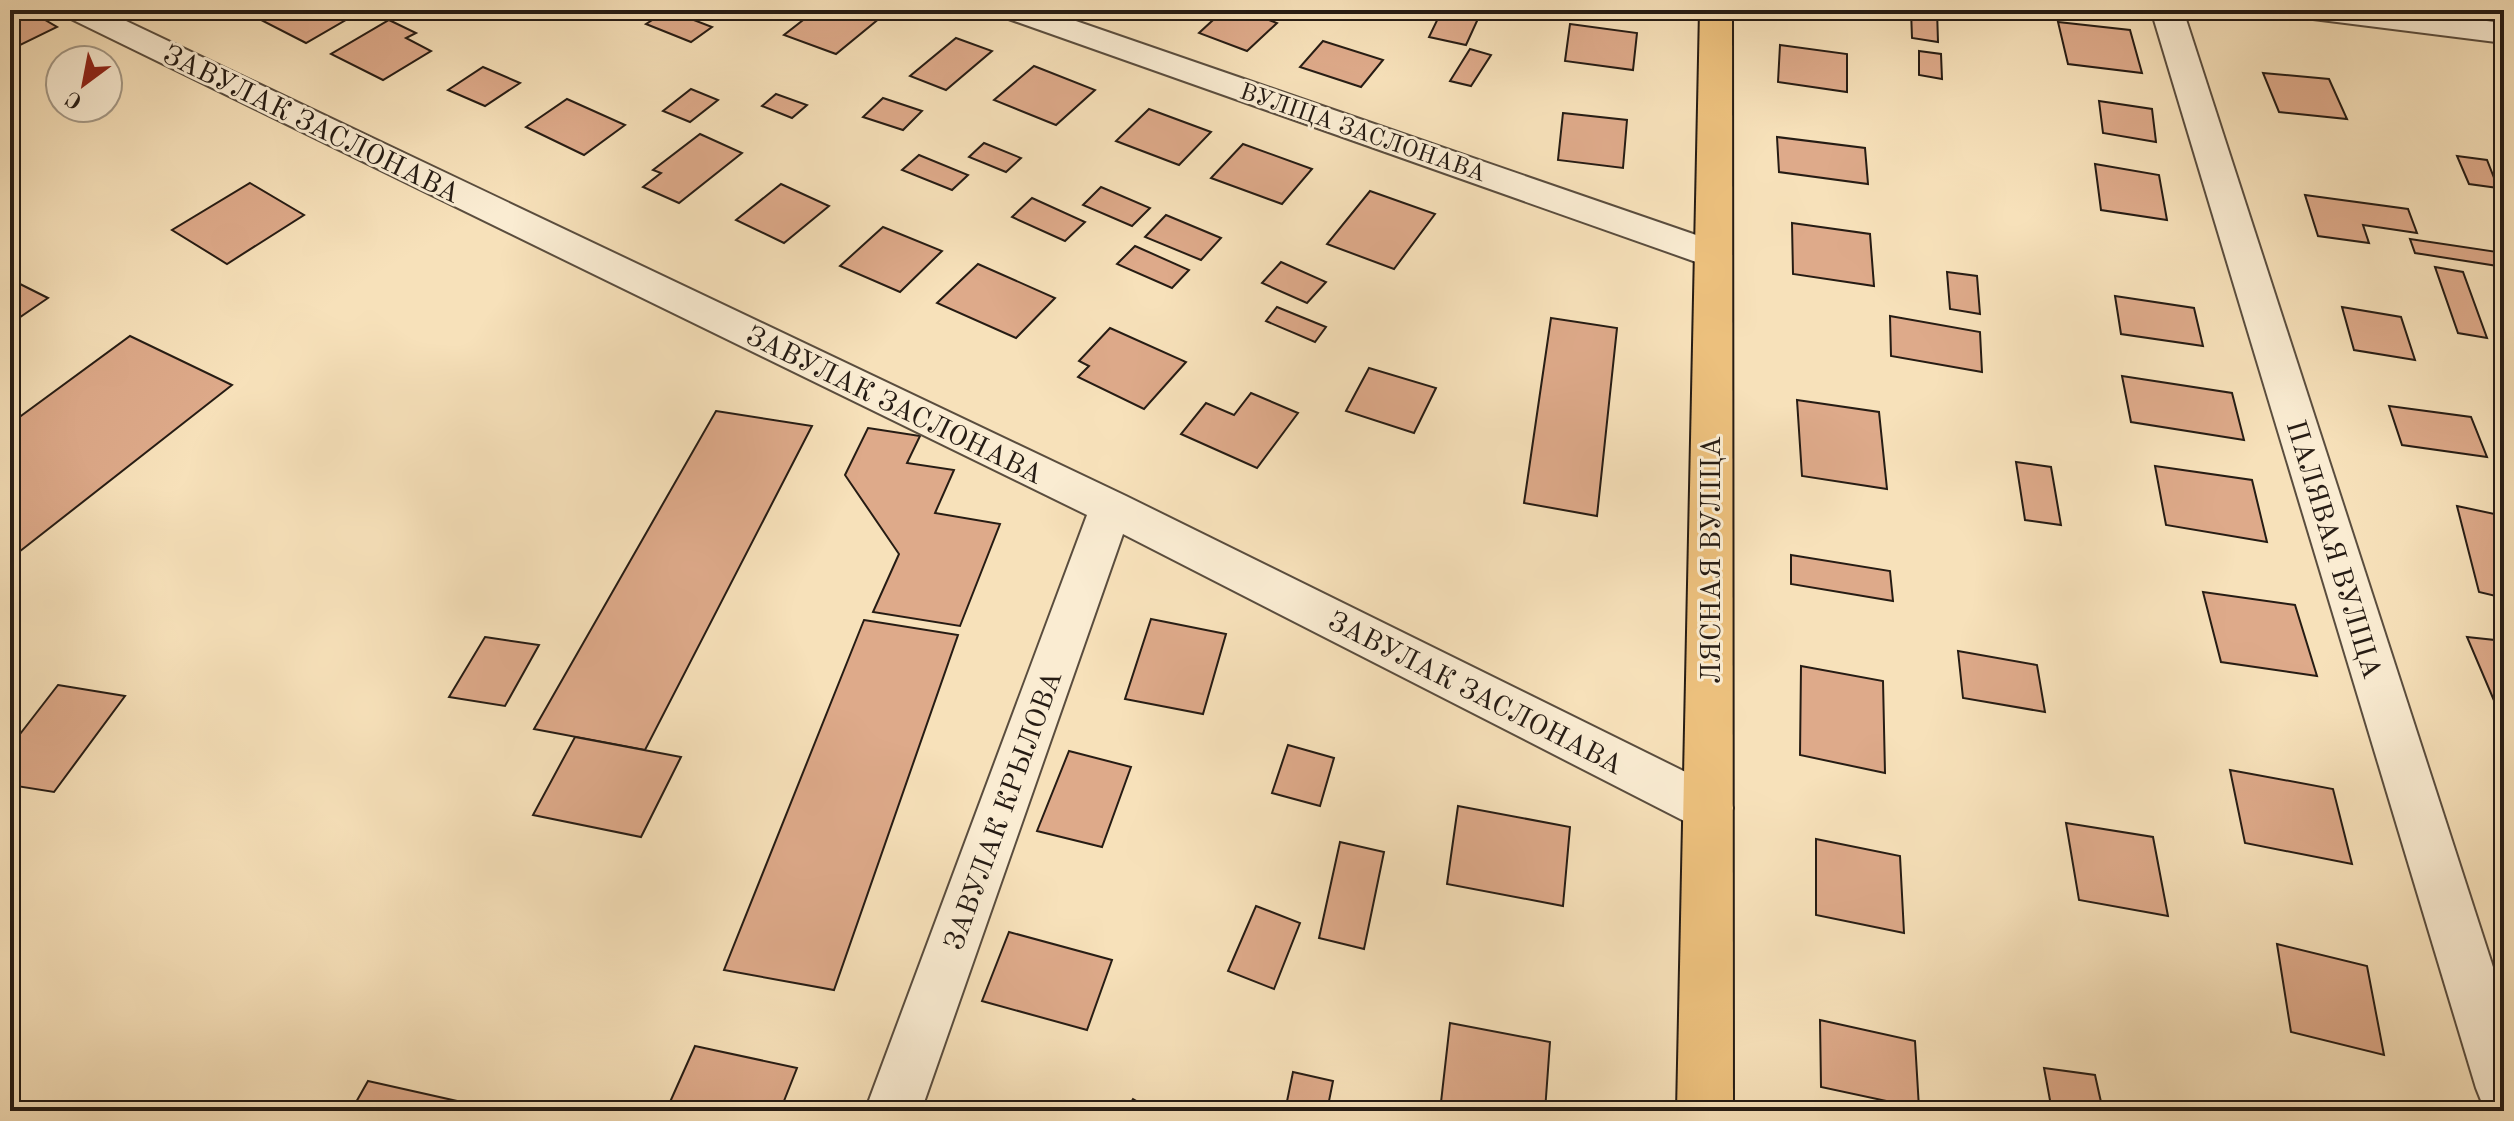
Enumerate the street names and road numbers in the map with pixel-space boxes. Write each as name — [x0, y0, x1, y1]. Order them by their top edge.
street label: ЗАВУЛАК ЗАСЛОНАВА — [158, 42, 463, 210]
street label: ВУЛІЦА ЗАСЛОНАВА — [1236, 80, 1488, 187]
street label: ЗАВУЛАК ЗАСЛОНАВА — [741, 323, 1046, 491]
street label: ПАЛЯВАЯ ВУЛІЦА — [2280, 417, 2385, 682]
street label: ЛЯСНАЯ ВУЛІЦА — [1699, 436, 1727, 684]
street label: ЗАВУЛАК ЗАСЛОНАВА — [1323, 608, 1626, 781]
street label: ЗАВУЛАК КРЫЛОВА — [941, 668, 1068, 954]

